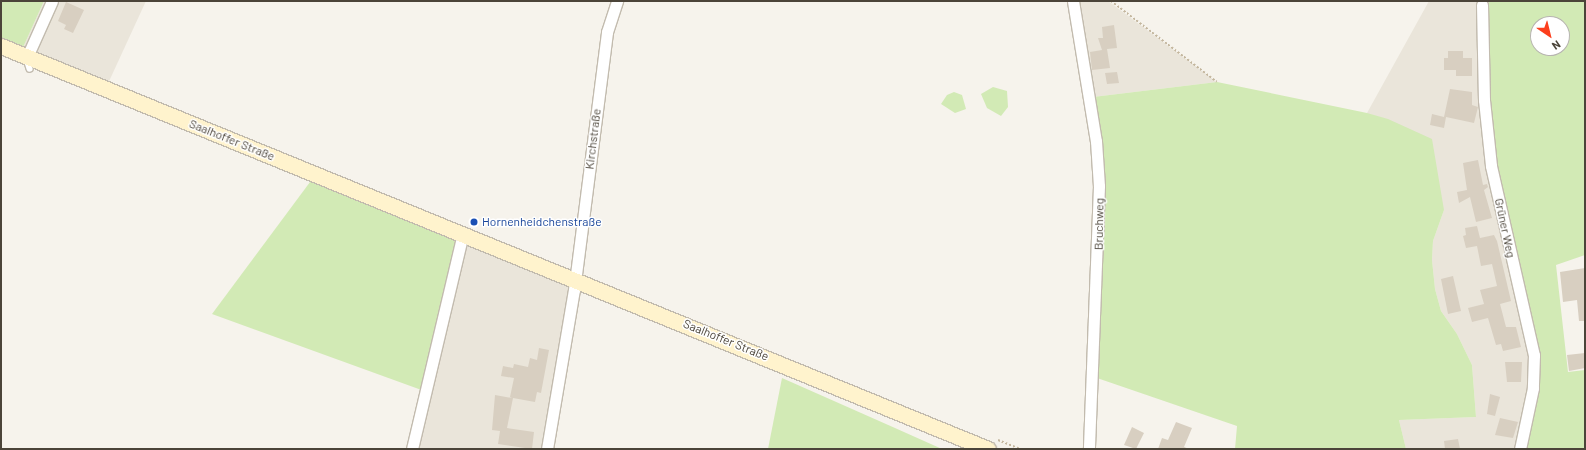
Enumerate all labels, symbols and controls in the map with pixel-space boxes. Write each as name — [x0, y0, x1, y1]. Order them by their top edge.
north arrow — [1530, 16, 1570, 56]
text: N — [1550, 38, 1563, 53]
street label: Kirchstraße — [582, 108, 604, 170]
street label: Saalhoffer Straße — [187, 116, 277, 164]
street label: Grüner Weg — [1492, 197, 1518, 259]
street label: Bruchweg — [1091, 198, 1107, 250]
place label: Hornenheidchenstraße — [482, 215, 602, 229]
marker: Hornenheidchenstraße — [469, 217, 479, 227]
street label: Saalhoffer Straße — [681, 316, 771, 364]

